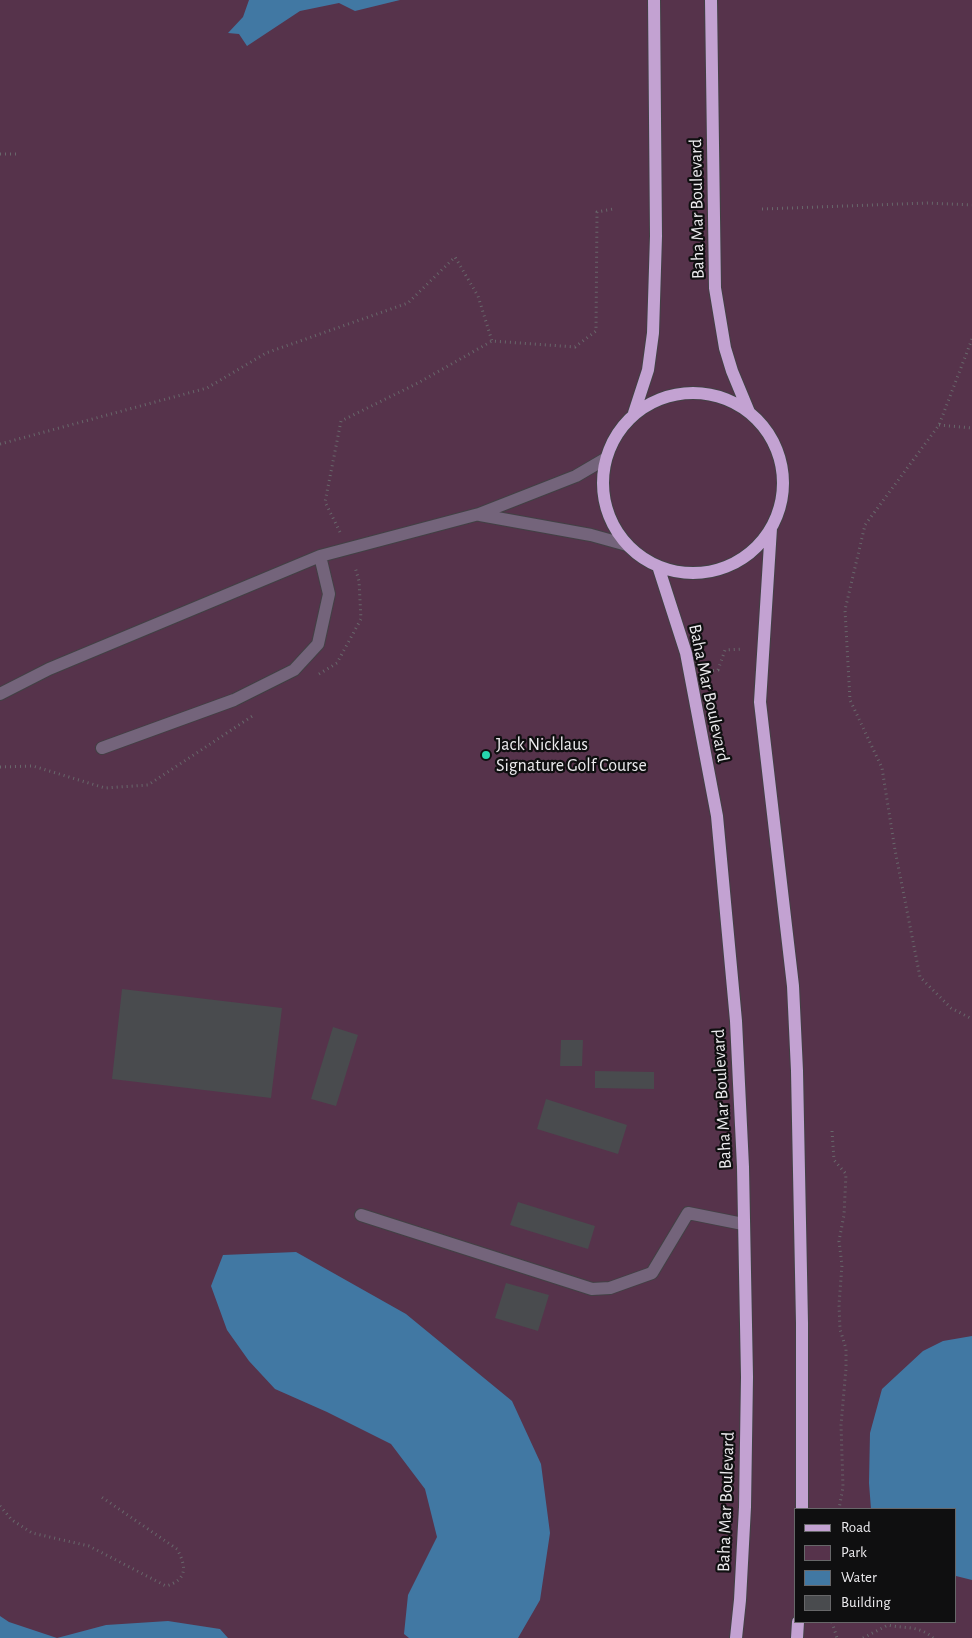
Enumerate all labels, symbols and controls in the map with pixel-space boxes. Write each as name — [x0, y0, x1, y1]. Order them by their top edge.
street label: Baha Mar Boulevard — [685, 139, 709, 279]
street label: Baha Mar Boulevard — [684, 622, 734, 764]
place label: Jack Nicklaus Signature Golf Course — [496, 734, 647, 776]
marker: Jack Nicklaus Signature Golf Course — [480, 749, 492, 761]
street label: Baha Mar Boulevard — [708, 1028, 736, 1170]
street label: Baha Mar Boulevard — [713, 1431, 739, 1573]
legend — [794, 1508, 957, 1623]
text: Road — [841, 1520, 871, 1535]
text: Park — [841, 1545, 867, 1560]
text: Water — [841, 1570, 877, 1585]
text: Building — [841, 1595, 891, 1610]

